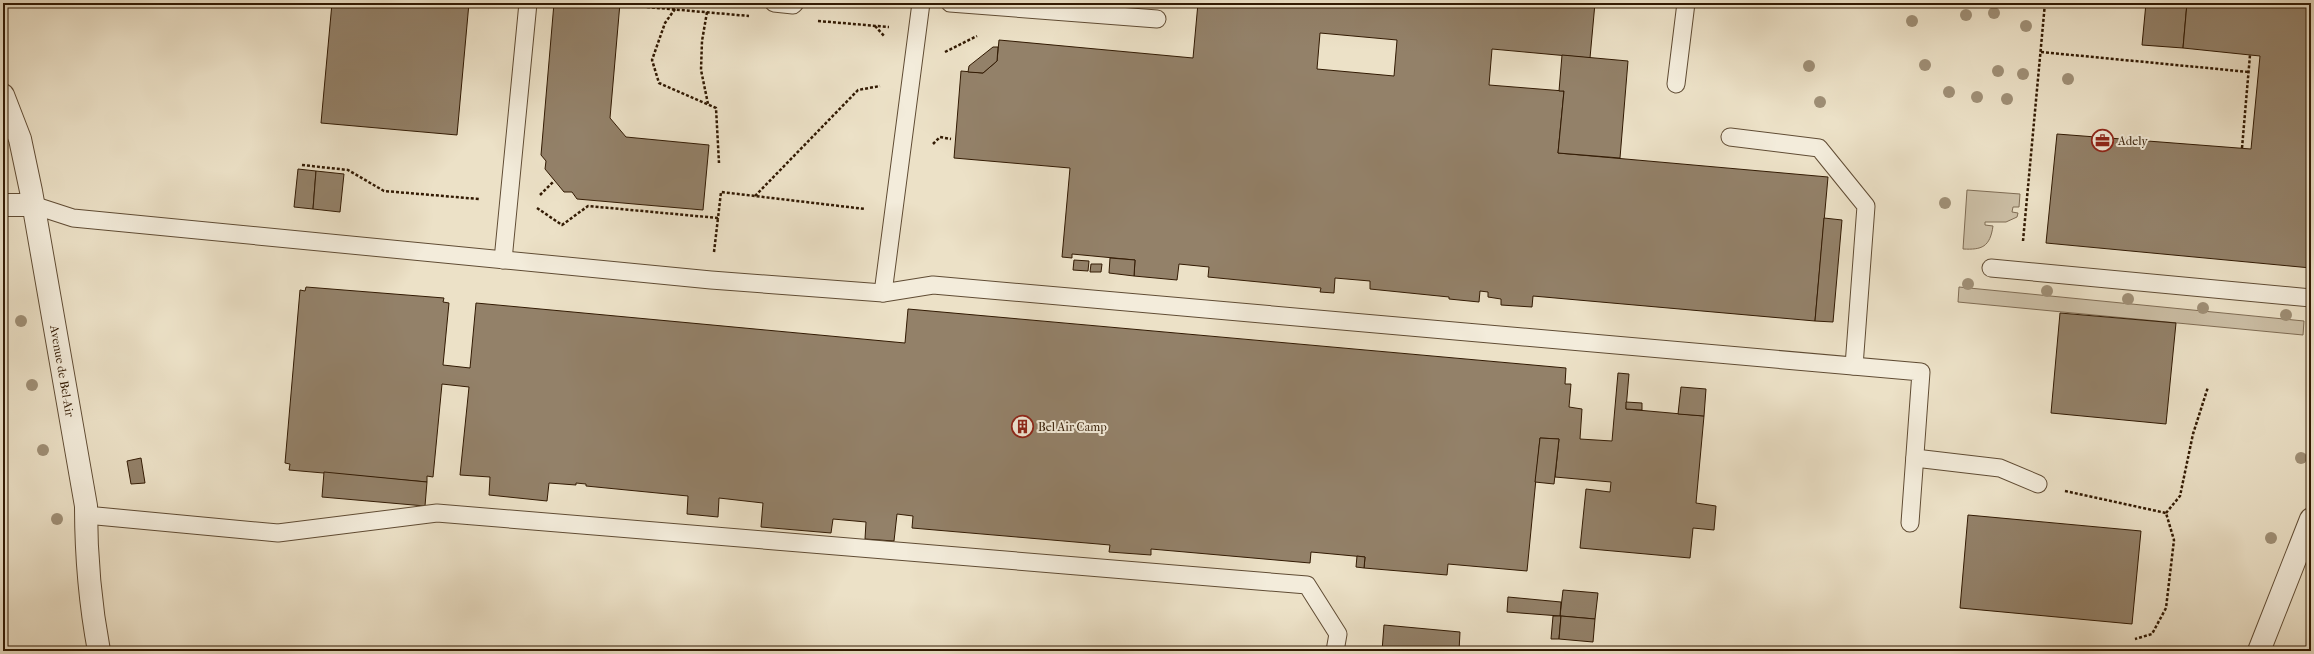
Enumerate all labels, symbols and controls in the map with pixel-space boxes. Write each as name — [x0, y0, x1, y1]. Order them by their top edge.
office icon: Adely — [2090, 128, 2116, 154]
place label: Adely — [2117, 134, 2148, 148]
street label: Avenue de Bel-Air — [47, 323, 77, 419]
building icon: Bel Air Camp — [1010, 414, 1036, 440]
place label: Bel Air Camp — [1038, 420, 1107, 434]

